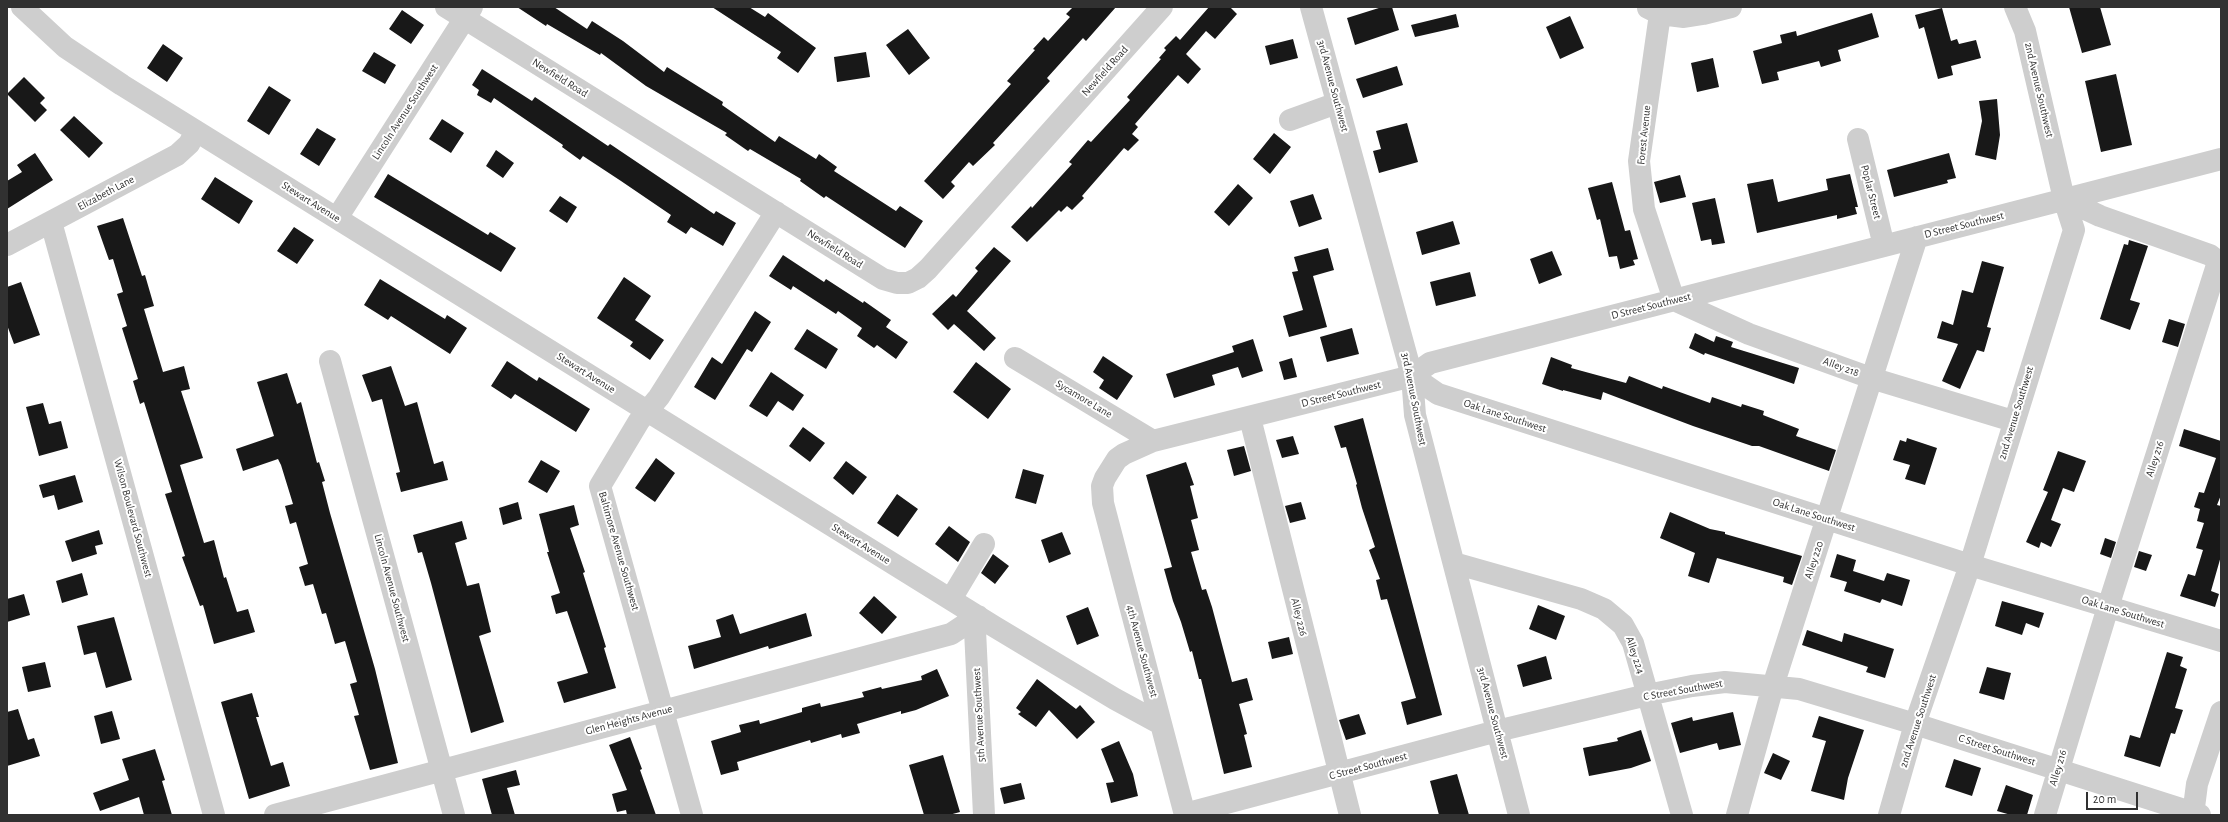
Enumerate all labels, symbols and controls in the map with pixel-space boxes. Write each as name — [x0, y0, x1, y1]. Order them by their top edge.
street label: 3rd Avenue Southwest — [1314, 39, 1352, 133]
street label: 2nd Avenue Southwest — [2022, 41, 2056, 139]
street label: Newfield Road — [1079, 43, 1131, 99]
street label: Newfield Road — [530, 56, 590, 100]
street label: Lincoln Avenue Southwest — [369, 62, 441, 162]
street label: Forest Avenue — [1634, 105, 1654, 165]
street label: Poplar Street — [1858, 164, 1884, 220]
street label: Elizabeth Lane — [75, 173, 137, 213]
street label: Stewart Avenue — [279, 179, 343, 225]
street label: D Street Southwest — [1923, 209, 2005, 241]
street label: Newfield Road — [805, 227, 865, 271]
street label: D Street Southwest — [1610, 290, 1692, 322]
street label: Stewart Avenue — [554, 350, 618, 396]
street label: 3rd Avenue Southwest — [1399, 351, 1429, 447]
street label: Alley 218 — [1821, 354, 1861, 380]
street label: 2nd Avenue Southwest — [1996, 365, 2036, 461]
street label: Sycamore Lane — [1053, 377, 1115, 421]
street label: D Street Southwest — [1300, 378, 1382, 410]
street label: Oak Lane Southwest — [1462, 396, 1548, 436]
street label: Alley 216 — [2143, 439, 2167, 479]
street label: Wilson Boulevard Southwest — [111, 457, 155, 579]
street label: Baltimore Avenue Southwest — [596, 490, 642, 612]
street label: Oak Lane Southwest — [1771, 495, 1857, 535]
street label: Stewart Avenue — [829, 521, 893, 567]
street label: Lincoln Avenue Southwest — [371, 532, 413, 644]
street label: Alley 220 — [1802, 539, 1826, 581]
street label: Oak Lane Southwest — [2080, 593, 2166, 631]
street label: Alley 226 — [1288, 597, 1310, 637]
street label: 4th Avenue Southwest — [1123, 603, 1161, 699]
street label: Alley 224 — [1623, 635, 1647, 675]
street label: 3rd Avenue Southwest — [1474, 666, 1512, 760]
street label: 5th Avenue Southwest — [970, 668, 988, 762]
street label: 2nd Avenue Southwest — [1897, 673, 1939, 769]
street label: C Street Southwest — [1642, 677, 1724, 703]
street label: Glen Heights Avenue — [584, 702, 674, 738]
street label: C Street Southwest — [1957, 731, 2037, 769]
street label: Alley 216 — [2046, 748, 2070, 788]
street label: C Street Southwest — [1328, 749, 1408, 783]
scale bar — [2088, 784, 2140, 810]
text: 20 m — [2093, 793, 2116, 805]

